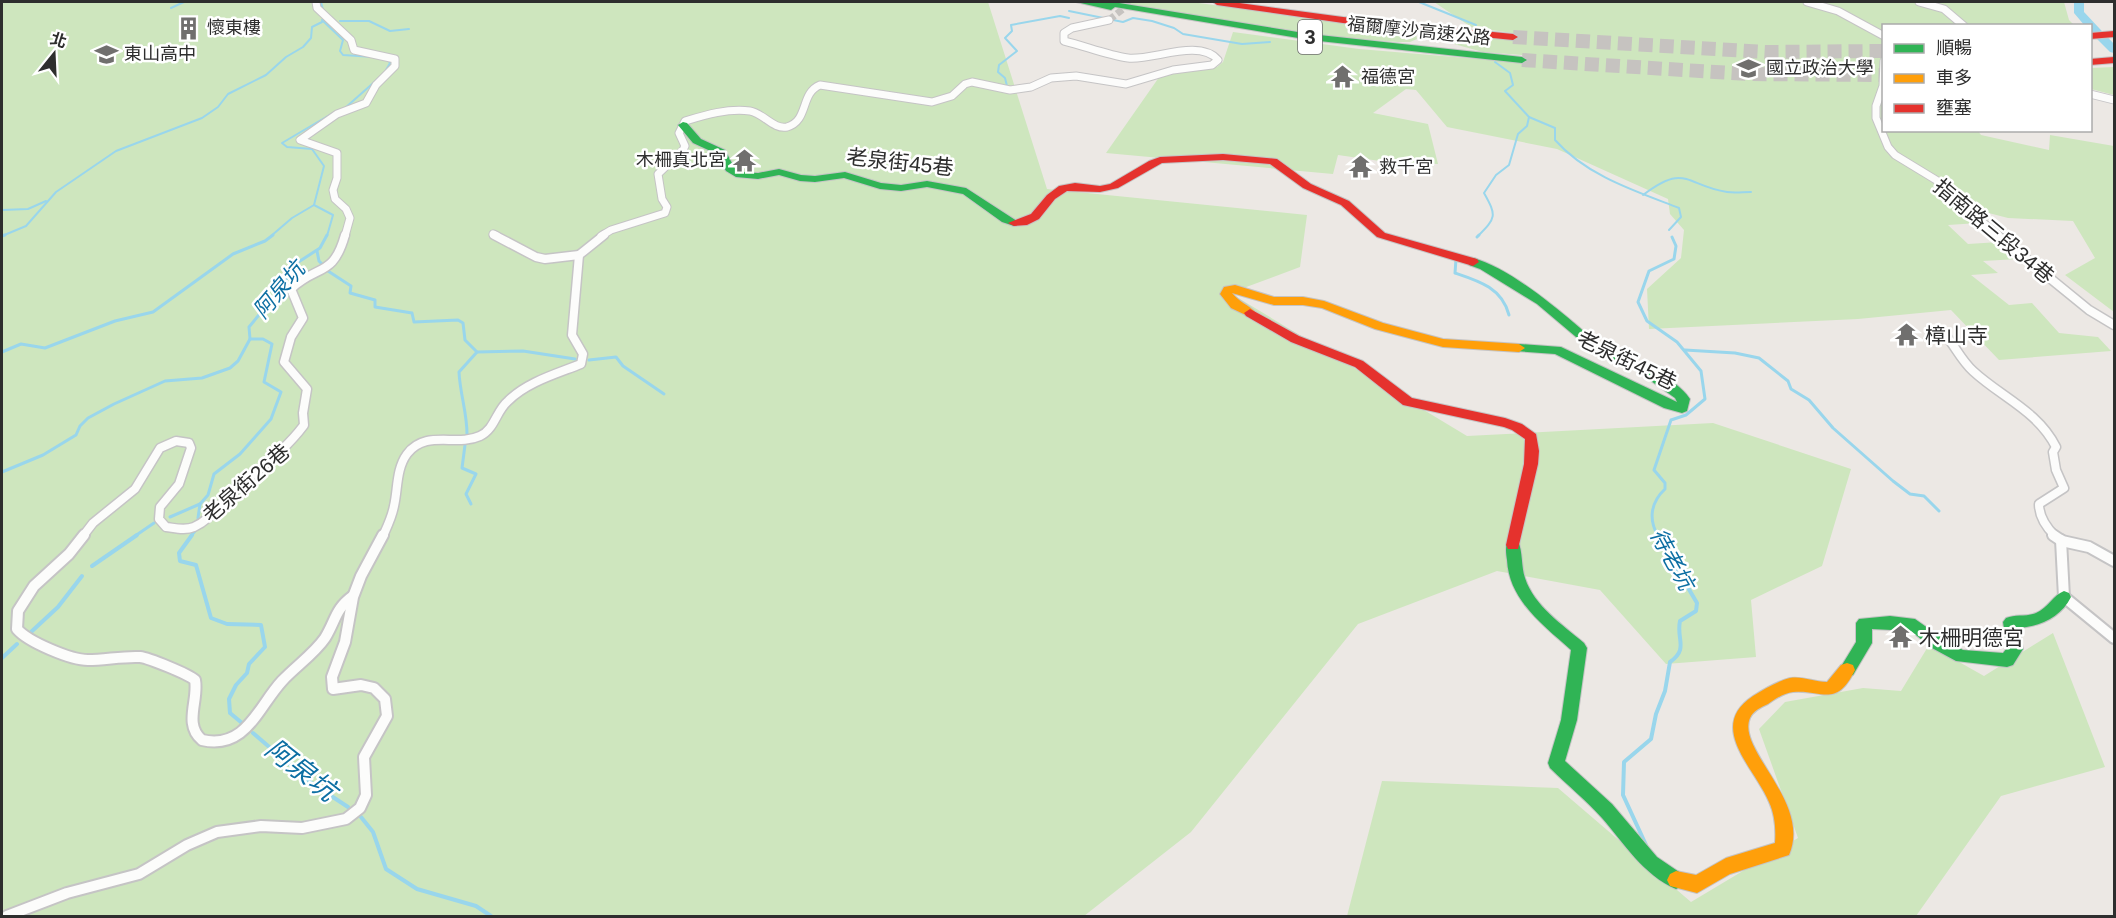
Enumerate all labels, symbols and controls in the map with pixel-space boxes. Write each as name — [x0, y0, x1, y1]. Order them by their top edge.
street label: 福爾摩沙高速公路 — [1346, 14, 1492, 48]
building icon: 懷東樓 — [176, 15, 202, 41]
place label: 懷東樓 — [207, 18, 261, 38]
road number: 3 — [1298, 20, 1322, 54]
north arrow — [24, 24, 84, 84]
legend — [1882, 24, 2092, 132]
text: 北 — [48, 30, 69, 51]
text: 順暢 — [1936, 38, 1972, 58]
school or university icon: 東山高中 — [93, 41, 119, 67]
place label: 東山高中 — [124, 44, 196, 64]
school or university icon: 國立政治大學 — [1735, 55, 1761, 81]
place label: 國立政治大學 — [1766, 58, 1874, 78]
temple icon: 福德宮 — [1330, 64, 1356, 90]
place label: 福德宮 — [1361, 67, 1415, 87]
text: 車多 — [1936, 68, 1972, 88]
text: 壅塞 — [1936, 98, 1972, 118]
street label: 老泉街45巷 — [845, 145, 955, 179]
temple icon: 木柵真北宮 — [731, 147, 757, 173]
place label: 木柵真北宮 — [636, 150, 726, 170]
temple icon: 救千宮 — [1348, 154, 1374, 180]
place label: 救千宮 — [1379, 157, 1433, 177]
street label: 指南路三段34巷 — [1929, 174, 2059, 288]
water label: 阿泉坑 — [248, 254, 312, 323]
temple icon: 樟山寺 — [1894, 322, 1920, 348]
place label: 樟山寺 — [1925, 324, 1988, 347]
street label: 老泉街45巷 — [1574, 326, 1680, 394]
street label: 老泉街26巷 — [198, 439, 294, 527]
water label: 待老坑 — [1645, 524, 1700, 597]
temple icon: 木柵明德宮 — [1888, 624, 1914, 650]
place label: 木柵明德宮 — [1919, 626, 2024, 649]
water label: 阿泉坑 — [260, 733, 345, 809]

